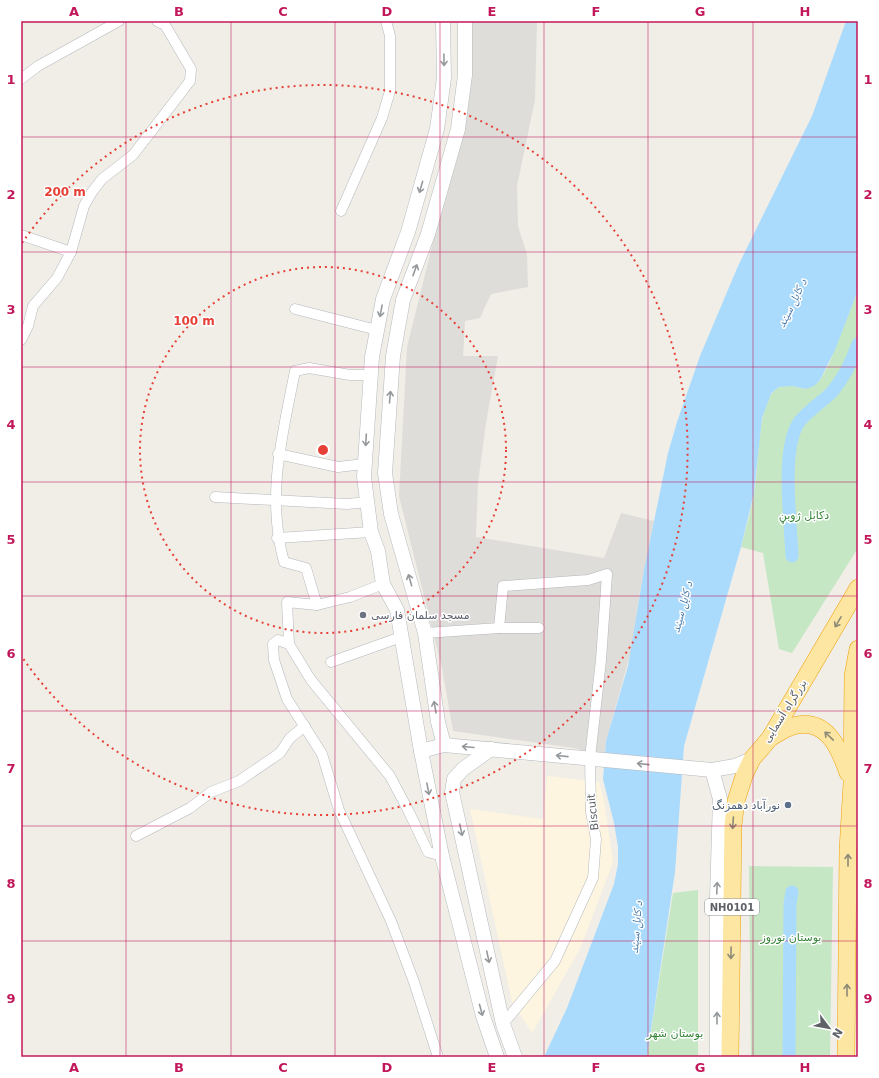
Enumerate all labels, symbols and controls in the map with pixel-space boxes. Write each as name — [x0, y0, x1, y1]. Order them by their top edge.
text: A — [69, 4, 79, 19]
text: B — [174, 4, 184, 19]
text: C — [278, 4, 288, 19]
text: D — [382, 4, 393, 19]
text: E — [488, 4, 496, 19]
text: F — [592, 4, 600, 19]
text: G — [695, 4, 705, 19]
text: H — [800, 4, 810, 19]
one-way arrow — [440, 53, 448, 66]
text: 1 — [6, 72, 16, 87]
text: 1 — [863, 72, 873, 87]
one-way arrow — [417, 180, 424, 193]
text: 200 m — [44, 185, 86, 199]
text: 2 — [6, 187, 16, 202]
text: 2 — [863, 187, 873, 202]
one-way arrow — [411, 264, 419, 276]
water label: د کابل سيند — [774, 276, 811, 330]
text: 3 — [6, 302, 16, 317]
text: 3 — [863, 302, 873, 317]
one-way arrow — [376, 304, 384, 317]
text: 100 m — [173, 314, 215, 328]
one-way arrow — [386, 391, 393, 404]
text: 4 — [6, 417, 16, 432]
text: 4 — [863, 417, 873, 432]
one-way arrow — [362, 433, 369, 446]
centre of rings — [316, 443, 330, 457]
park label: دکابل ژوبڼ — [779, 509, 829, 524]
text: 5 — [6, 532, 16, 547]
text: 5 — [863, 532, 873, 547]
one-way arrow — [405, 573, 413, 586]
water label: د کابل سيند — [668, 580, 697, 634]
place label: مسجد سلمان فارسی — [371, 609, 470, 622]
marker: مسجد سلمان فارسی — [358, 610, 368, 620]
one-way arrow — [834, 616, 842, 628]
text: 6 — [6, 646, 16, 661]
text: 6 — [863, 646, 873, 661]
street label: بزرگراه آسمایی — [759, 676, 810, 745]
one-way arrow — [431, 701, 439, 714]
one-way arrow — [824, 731, 834, 740]
one-way arrow — [462, 743, 475, 750]
one-way arrow — [556, 752, 569, 759]
one-way arrow — [637, 760, 650, 768]
text: 7 — [6, 761, 16, 776]
text: 7 — [863, 761, 873, 776]
one-way arrow — [425, 782, 433, 795]
street label: Biscuit — [585, 792, 601, 831]
place label: نورآباد دهمزنگ — [712, 798, 780, 812]
marker: نورآباد دهمزنگ — [783, 800, 793, 810]
one-way arrow — [730, 816, 737, 829]
one-way arrow — [457, 824, 465, 837]
one-way arrow — [844, 854, 852, 867]
text: 8 — [6, 876, 16, 891]
text: 8 — [863, 876, 873, 891]
one-way arrow — [713, 882, 721, 895]
road number: NH0101 — [705, 899, 759, 915]
water label: د کابل سيند — [627, 900, 646, 954]
park label: بوستان نوروز — [760, 931, 821, 944]
one-way arrow — [727, 946, 735, 959]
one-way arrow — [485, 951, 493, 964]
one-way arrow — [843, 984, 851, 997]
text: 9 — [6, 991, 16, 1006]
text: 9 — [863, 991, 873, 1006]
one-way arrow — [478, 1003, 485, 1016]
north arrow — [809, 1008, 849, 1048]
one-way arrow — [713, 1012, 721, 1025]
text: N — [829, 1026, 845, 1040]
park label: بوستان شهر — [646, 1027, 703, 1040]
text: A — [69, 1060, 79, 1075]
text: B — [174, 1060, 184, 1075]
text: C — [278, 1060, 288, 1075]
text: D — [382, 1060, 393, 1075]
text: E — [488, 1060, 496, 1075]
text: F — [592, 1060, 600, 1075]
text: G — [695, 1060, 705, 1075]
text: H — [800, 1060, 810, 1075]

